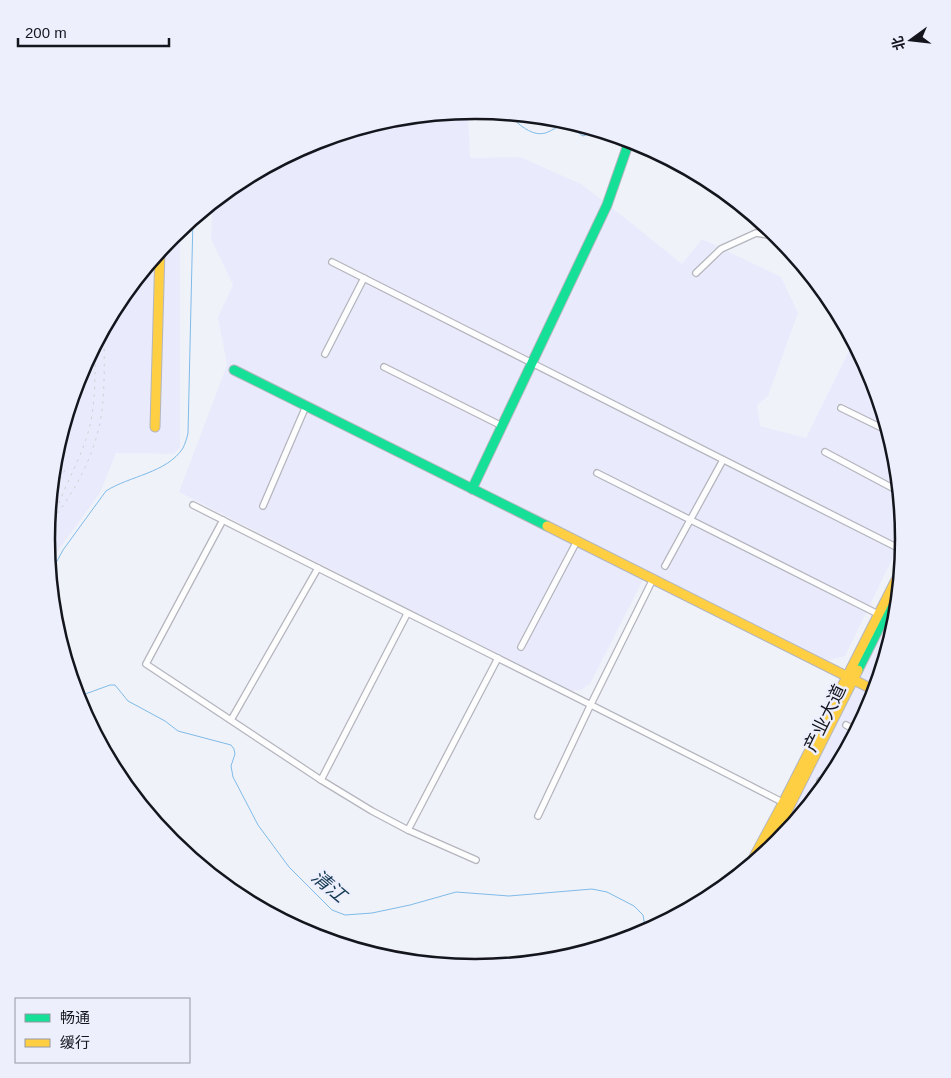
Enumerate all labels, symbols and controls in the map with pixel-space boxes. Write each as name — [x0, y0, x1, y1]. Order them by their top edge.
scale bar — [18, 15, 169, 47]
north arrow — [886, 15, 936, 65]
text: 200 m — [25, 24, 67, 41]
text: 北 — [889, 35, 908, 52]
street label: 产业大道 — [800, 681, 850, 755]
water label: 清江 — [308, 866, 352, 908]
legend — [15, 998, 190, 1063]
text: 畅通 — [60, 1009, 90, 1026]
text: 缓行 — [60, 1034, 90, 1051]

